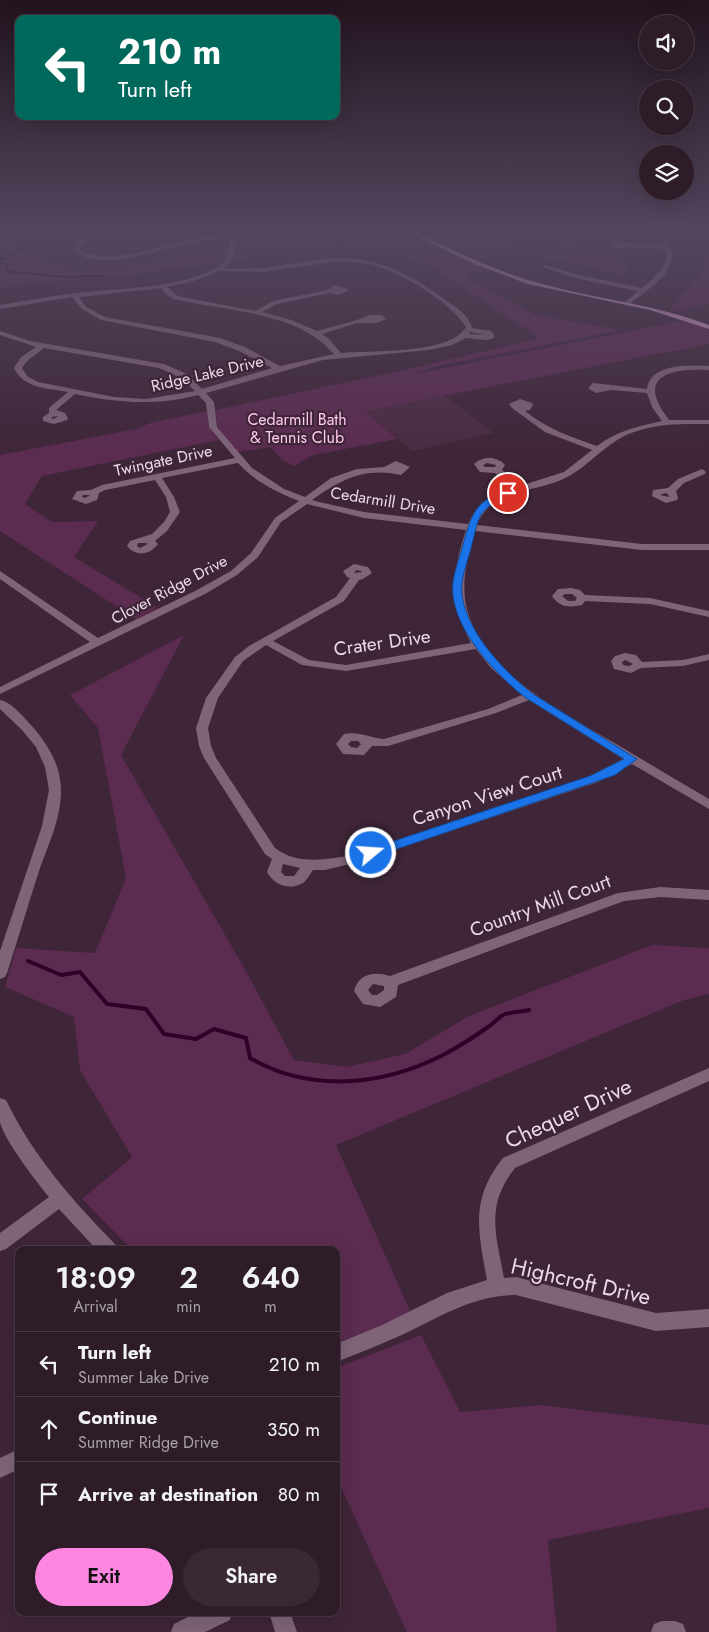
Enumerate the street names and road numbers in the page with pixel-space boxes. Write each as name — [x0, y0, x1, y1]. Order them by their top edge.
street label: Ridge Lake Drive — [149, 349, 266, 398]
street label: Twingate Drive — [112, 439, 214, 482]
street label: Cedarmill Drive — [329, 481, 437, 520]
street label: Clover Ridge Drive — [107, 549, 231, 630]
street label: Crater Drive — [332, 622, 432, 663]
street label: Canyon View Court — [409, 758, 566, 832]
street label: Country Mill Court — [466, 867, 615, 944]
street label: Chequer Drive — [499, 1070, 637, 1156]
street label: Highcroft Drive — [508, 1249, 654, 1313]

